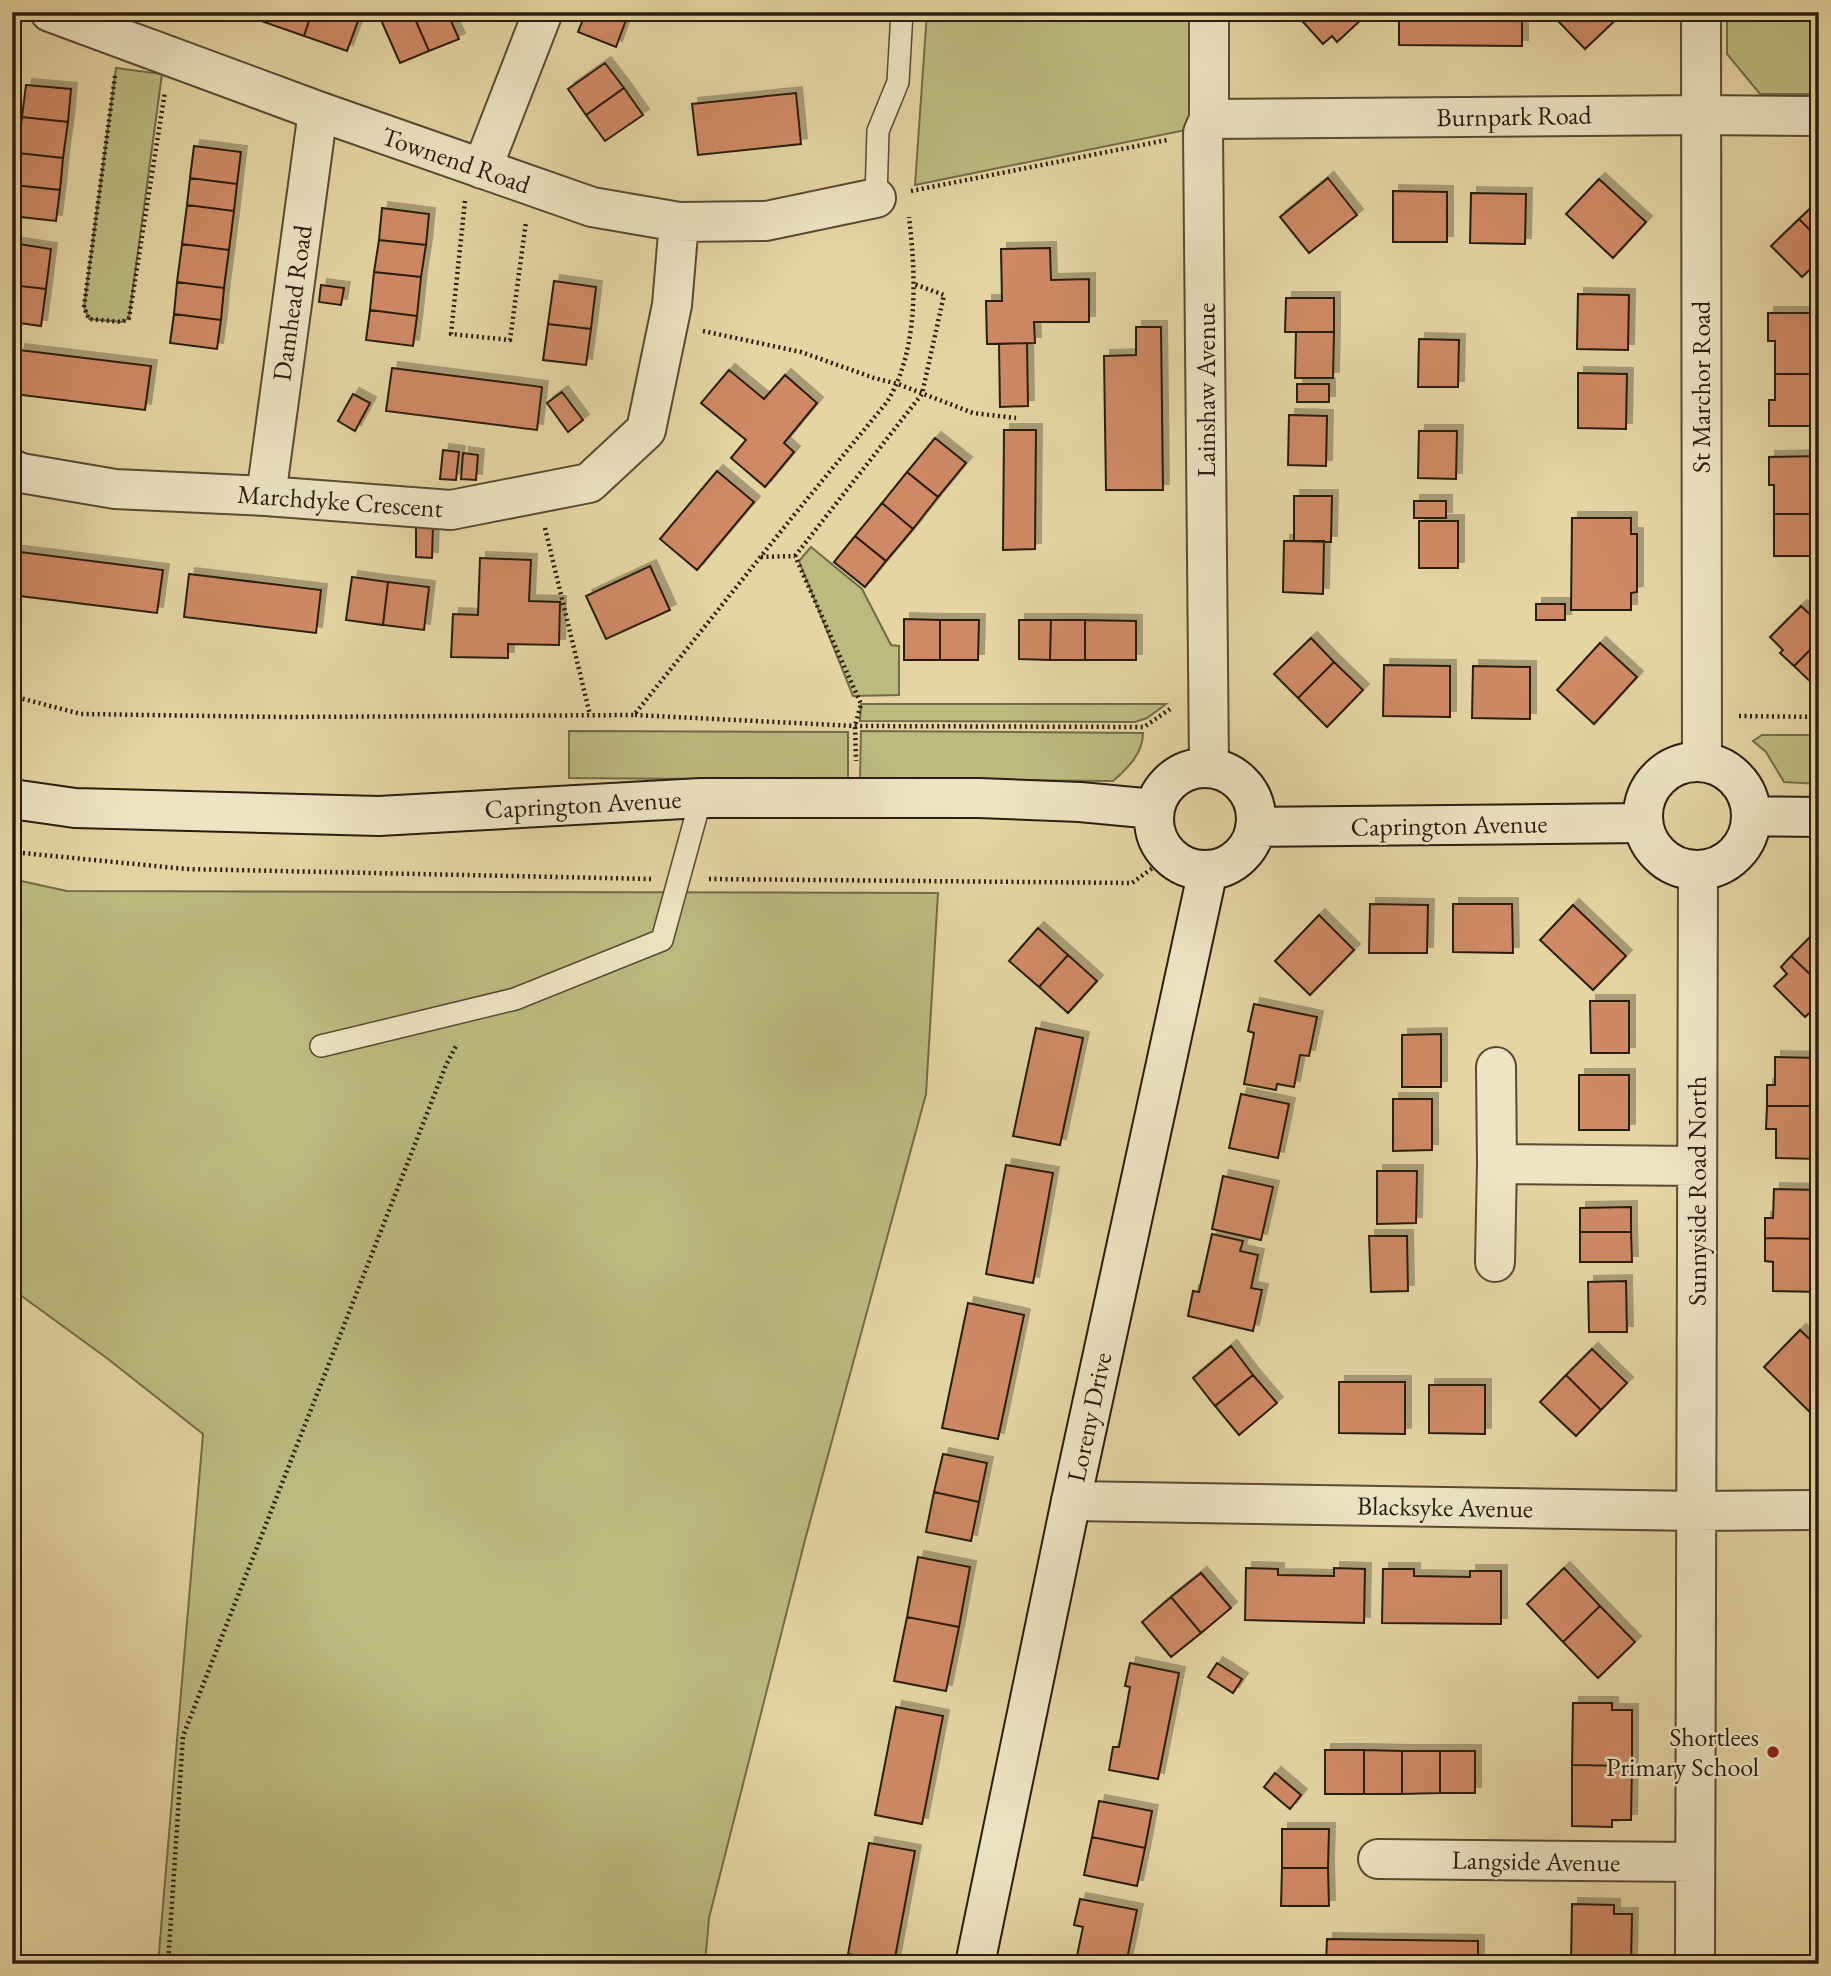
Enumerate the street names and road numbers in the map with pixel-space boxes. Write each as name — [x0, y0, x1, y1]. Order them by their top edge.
street label: Burnpark Road — [1436, 98, 1593, 134]
street label: Townend Road — [377, 119, 536, 202]
street label: Damhead Road — [264, 222, 320, 383]
street label: St Marchor Road — [1684, 300, 1718, 473]
street label: Lainshaw Avenue — [1189, 303, 1223, 477]
street label: Marchdyke Crescent — [236, 477, 444, 525]
street label: Caprington Avenue — [484, 782, 682, 826]
street label: Caprington Avenue — [1350, 806, 1548, 844]
street label: Sunnyside Road North — [1680, 1076, 1714, 1306]
street label: Loreny Drive — [1059, 1349, 1119, 1485]
street label: Blacksyke Avenue — [1357, 1488, 1533, 1526]
street label: Langside Avenue — [1451, 1843, 1621, 1879]

